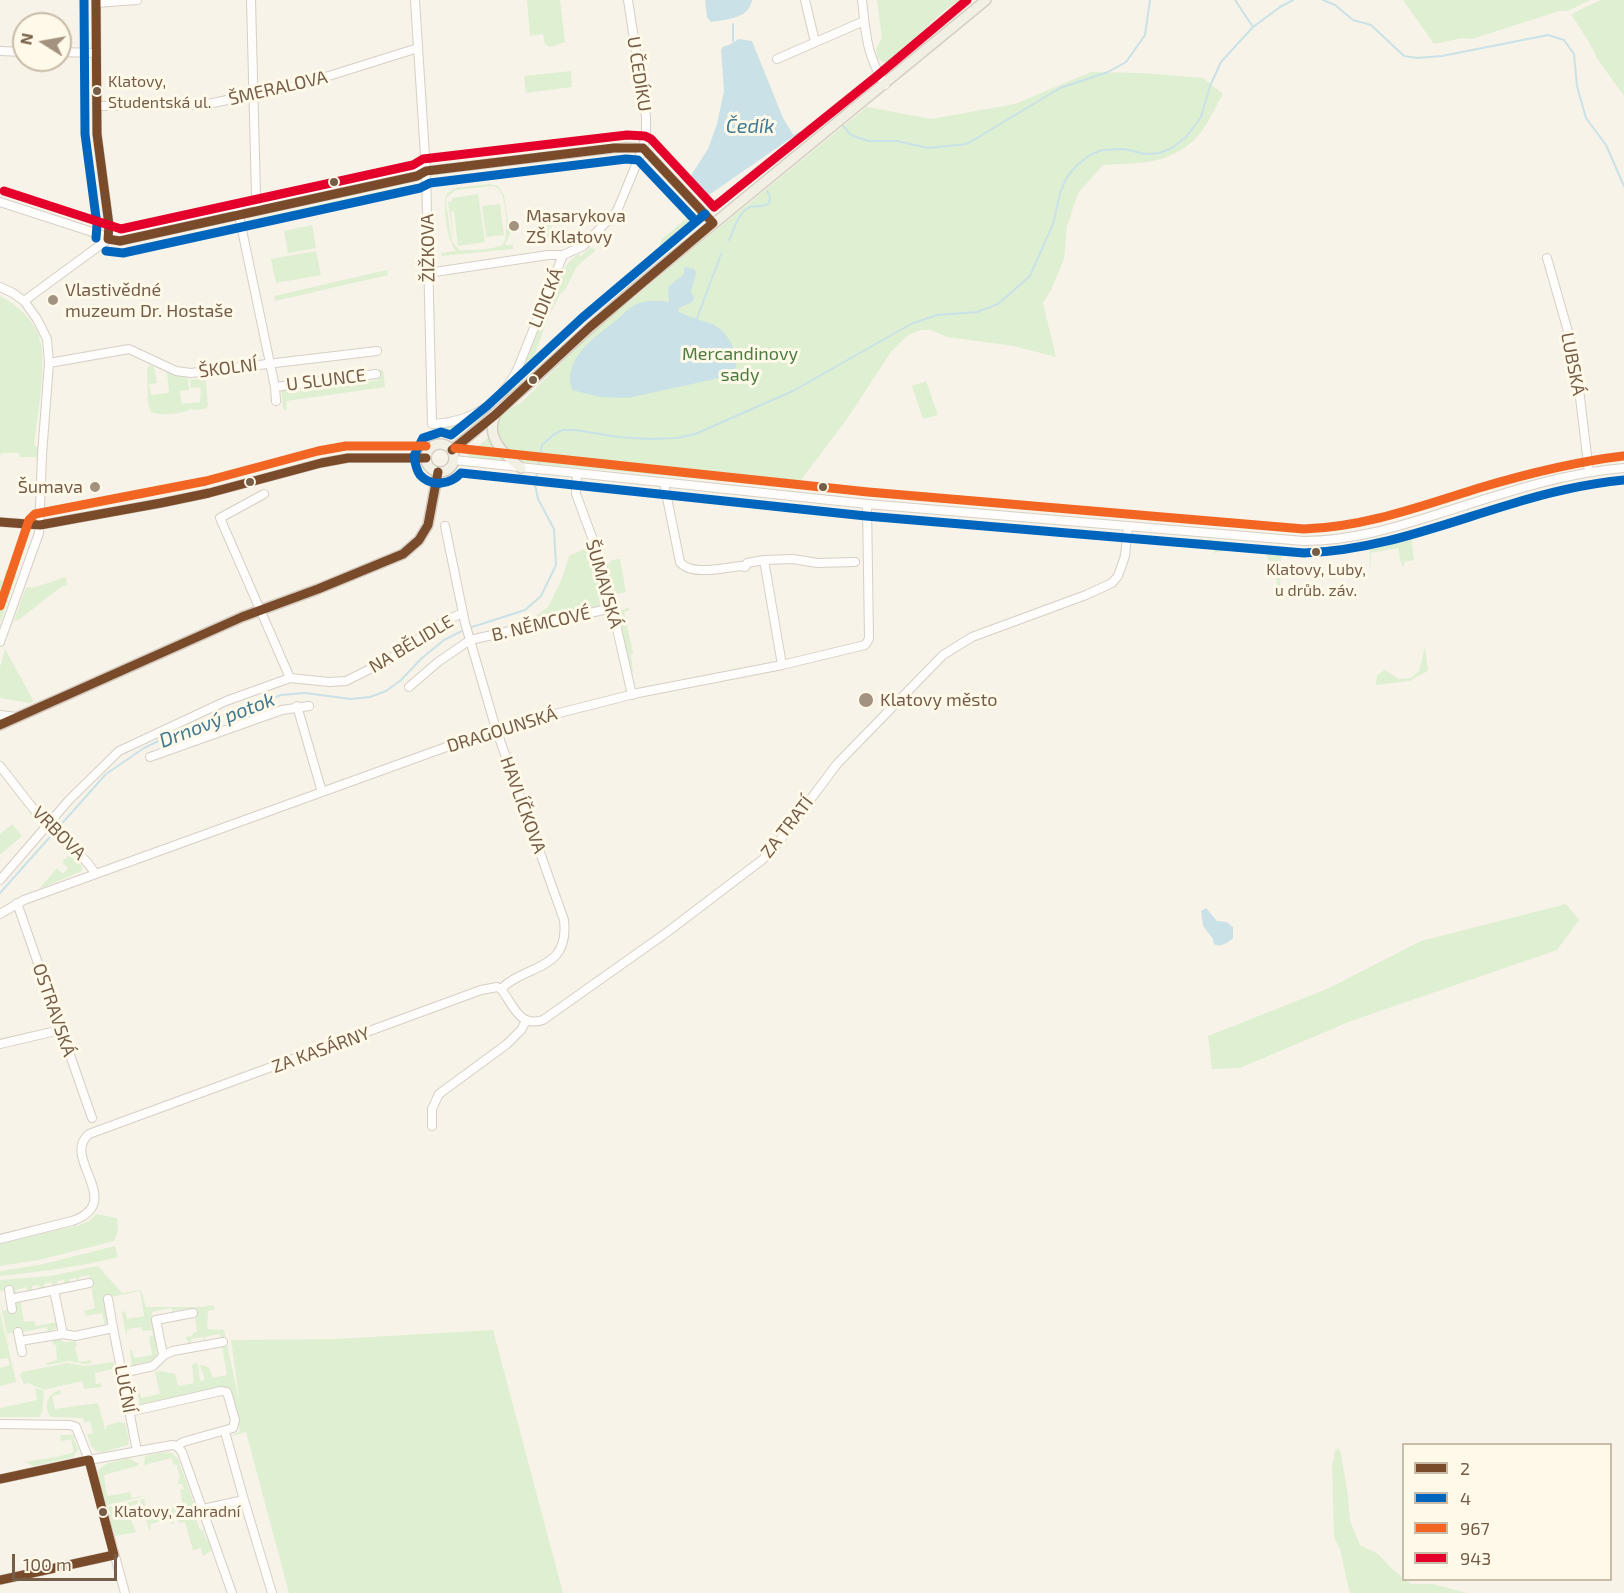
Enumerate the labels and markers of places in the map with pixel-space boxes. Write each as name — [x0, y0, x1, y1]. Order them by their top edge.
place label: Klatovy, Studentská ul. — [108, 72, 211, 110]
marker: Klatovy, Studentská ul. — [91, 85, 103, 97]
unlabelled marker — [328, 176, 340, 188]
place label: Masarykova ZŠ Klatovy — [526, 205, 626, 248]
marker: Masarykova ZŠ Klatovy — [507, 219, 521, 233]
place label: Vlastivědné muzeum Dr. Hostaše — [65, 279, 233, 322]
marker: Vlastivědné muzeum Dr. Hostaše — [46, 293, 60, 307]
unlabelled marker — [527, 374, 539, 386]
place label: Šumava — [18, 476, 83, 498]
unlabelled marker — [244, 476, 256, 488]
marker: Šumava — [88, 480, 102, 494]
unlabelled marker — [817, 481, 829, 493]
marker: Klatovy, Luby, u drůb. záv. — [1310, 546, 1322, 558]
place label: Klatovy, Luby, u drůb. záv. — [1266, 560, 1366, 598]
place label: Klatovy město — [880, 689, 998, 711]
marker: Klatovy město — [857, 691, 875, 709]
place label: Klatovy, Zahradní — [114, 1502, 241, 1522]
marker: Klatovy, Zahradní — [97, 1506, 109, 1518]

